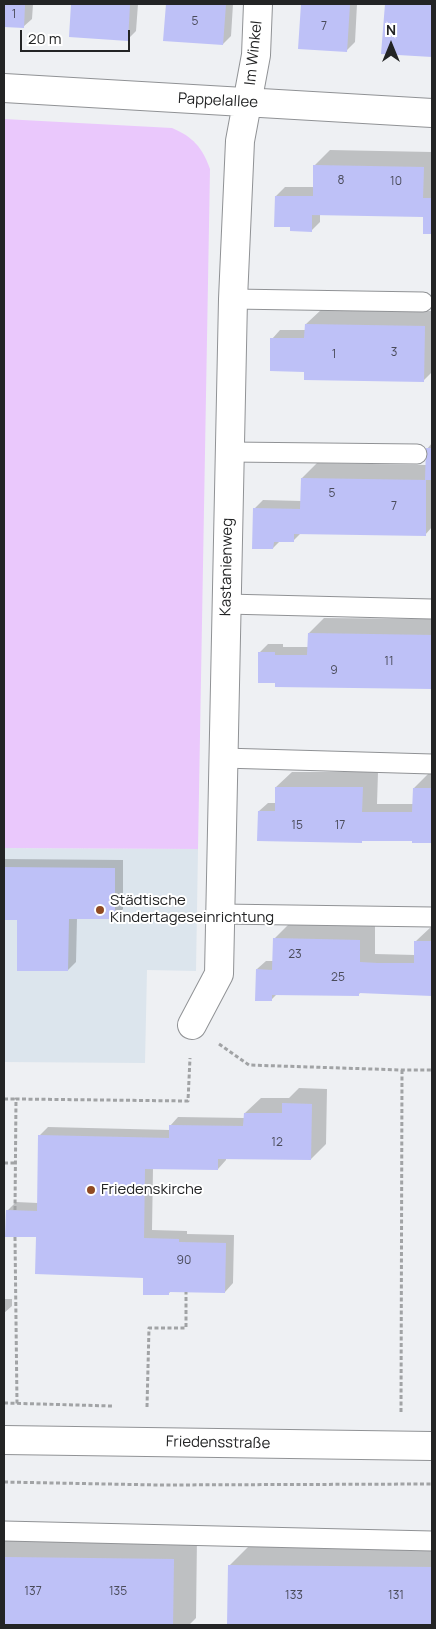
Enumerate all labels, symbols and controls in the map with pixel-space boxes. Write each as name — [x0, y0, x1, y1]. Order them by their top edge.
house number: 1 — [12, 8, 16, 22]
house number: 5 — [192, 15, 198, 29]
scale bar — [22, 20, 132, 52]
street label: Im Winkel — [242, 20, 266, 86]
house number: 7 — [321, 20, 327, 34]
north arrow — [366, 20, 416, 70]
text: N — [386, 20, 396, 39]
text: 20 m — [28, 28, 61, 49]
street label: Pappelallee — [178, 90, 258, 112]
house number: 8 — [338, 174, 344, 188]
house number: 10 — [390, 175, 402, 189]
house number: 3 — [391, 346, 397, 360]
house number: 1 — [332, 348, 336, 362]
house number: 5 — [329, 487, 335, 501]
house number: 7 — [391, 500, 397, 514]
street label: Kastanienweg — [217, 518, 237, 616]
house number: 11 — [384, 655, 394, 669]
house number: 9 — [330, 664, 338, 678]
house number: 15 — [291, 819, 303, 833]
house number: 17 — [335, 819, 345, 833]
place label: Städtische Kindertageseinrichtung — [110, 892, 274, 927]
marker: Städtische Kindertageseinrichtung — [94, 904, 106, 916]
house number: 23 — [288, 948, 302, 962]
house number: 25 — [331, 971, 345, 985]
house number: 12 — [271, 1136, 283, 1150]
place label: Friedenskirche — [101, 1181, 203, 1199]
marker: Friedenskirche — [85, 1184, 97, 1196]
house number: 90 — [177, 1254, 191, 1268]
street label: Friedensstraße — [166, 1433, 270, 1453]
house number: 137 — [24, 1585, 42, 1599]
house number: 135 — [109, 1585, 127, 1599]
house number: 133 — [285, 1589, 303, 1603]
house number: 131 — [388, 1589, 404, 1603]

